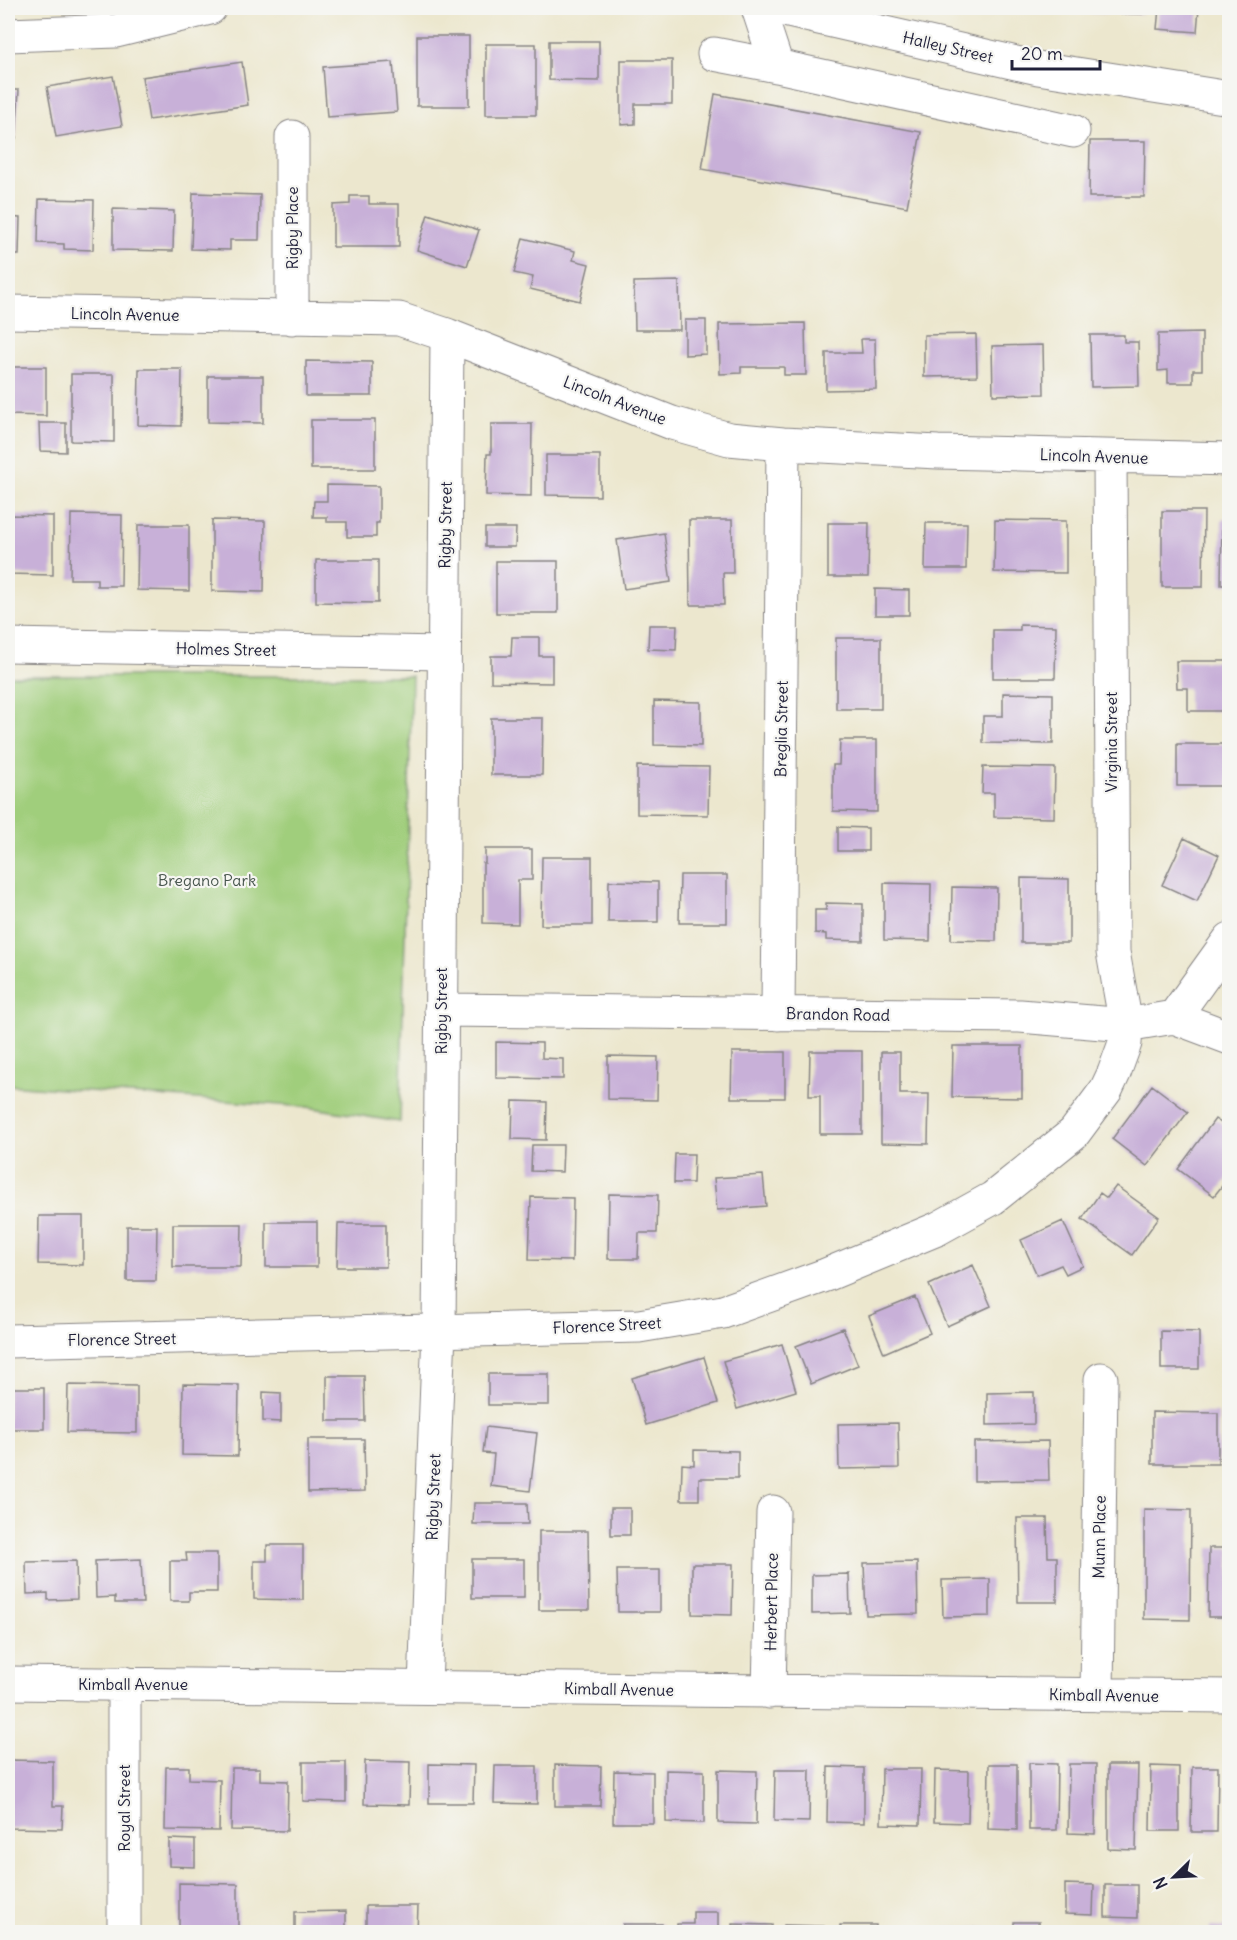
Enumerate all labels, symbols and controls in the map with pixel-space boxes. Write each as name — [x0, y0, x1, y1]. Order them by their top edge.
street label: Halley Street — [901, 27, 996, 67]
scale bar — [1012, 33, 1100, 71]
text: 20 m — [1021, 42, 1063, 65]
street label: Rigby Place — [282, 186, 302, 270]
street label: Lincoln Avenue — [70, 303, 180, 325]
street label: Lincoln Avenue — [561, 371, 669, 429]
street label: Lincoln Avenue — [1039, 444, 1149, 468]
street label: Rigby Street — [434, 481, 456, 569]
street label: Holmes Street — [176, 638, 277, 660]
street label: Breglia Street — [770, 680, 792, 778]
street label: Virginia Street — [1101, 691, 1121, 792]
park label: Bregano Park — [158, 870, 256, 890]
street label: Rigby Street — [431, 967, 451, 1055]
street label: Brandon Road — [786, 1003, 890, 1025]
street label: Florence Street — [552, 1312, 662, 1338]
street label: Florence Street — [68, 1328, 177, 1350]
street label: Rigby Street — [421, 1453, 445, 1541]
street label: Munn Place — [1088, 1495, 1110, 1579]
street label: Herbert Place — [760, 1553, 782, 1651]
street label: Kimball Avenue — [78, 1674, 188, 1694]
street label: Kimball Avenue — [564, 1678, 674, 1700]
street label: Kimball Avenue — [1049, 1684, 1159, 1706]
street label: Royal Street — [114, 1764, 134, 1852]
north arrow — [1144, 1847, 1204, 1907]
text: N — [1149, 1874, 1172, 1892]

